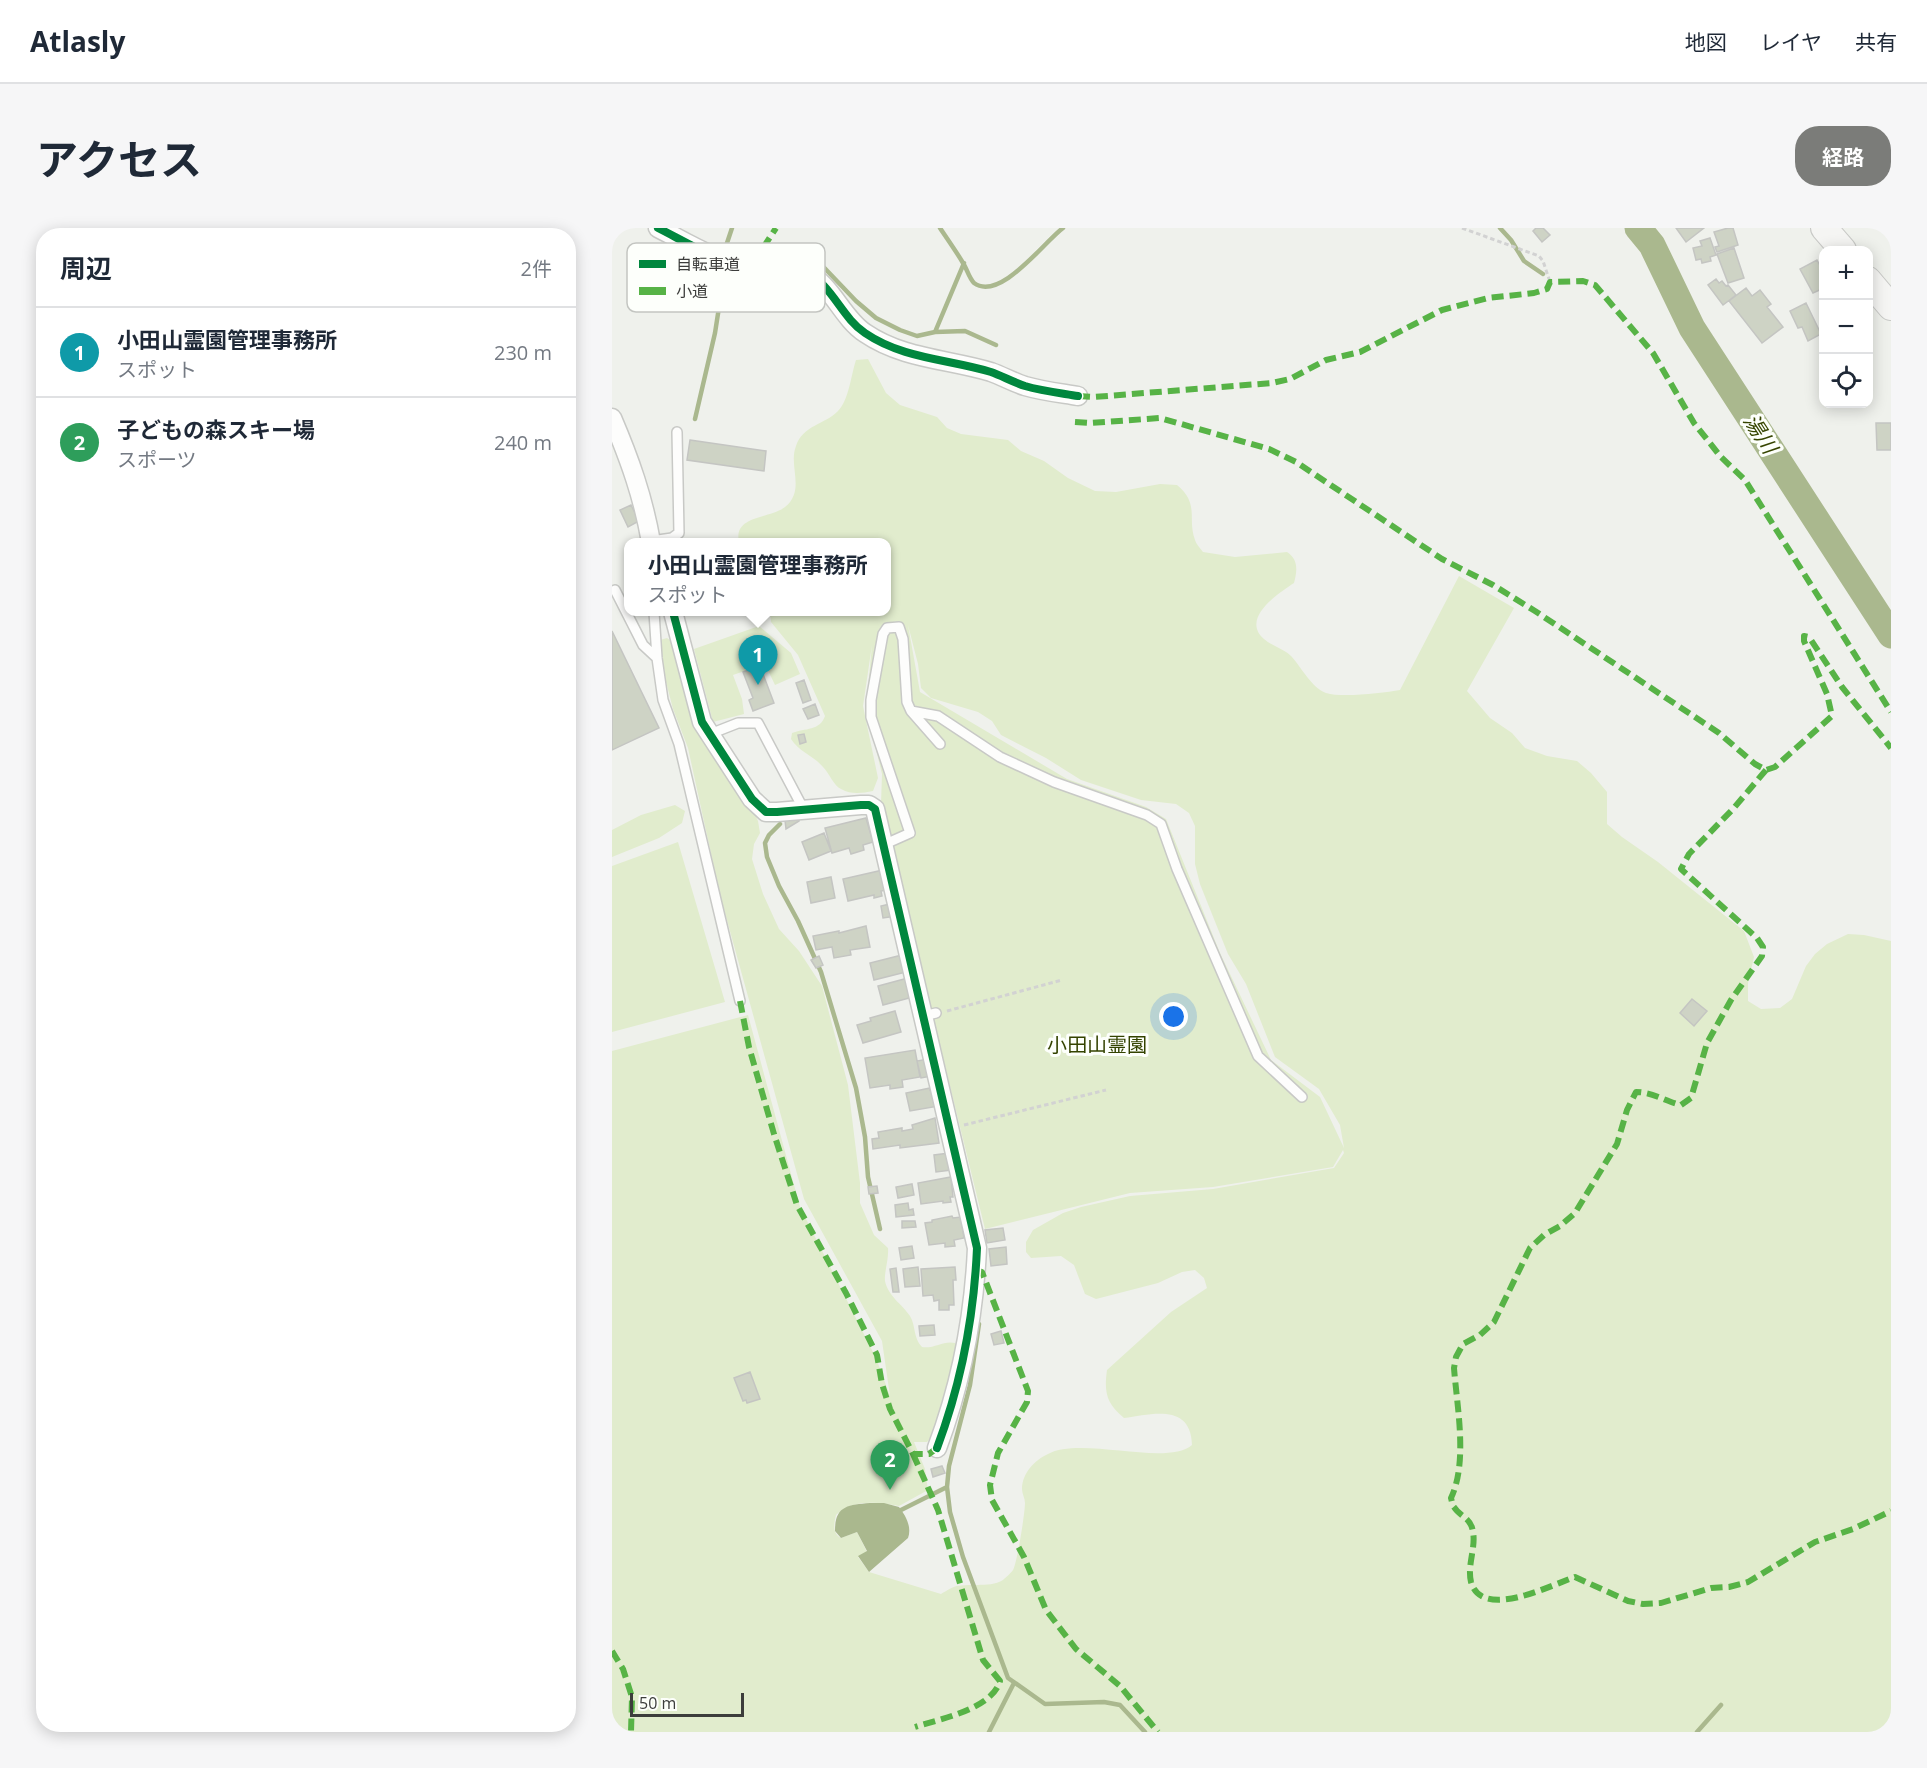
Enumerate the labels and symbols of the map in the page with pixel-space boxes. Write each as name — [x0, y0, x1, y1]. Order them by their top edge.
legend — [627, 243, 825, 312]
text: 自転車道 — [676, 253, 740, 275]
text: 小道 — [676, 280, 708, 302]
water label: 湯川 — [1738, 408, 1785, 460]
pin: 1 — [738, 636, 778, 685]
your location — [1159, 1002, 1188, 1031]
park label: 小田山霊園 — [1047, 1031, 1147, 1058]
pin: 2 — [870, 1440, 910, 1490]
scale bar — [630, 1690, 744, 1718]

